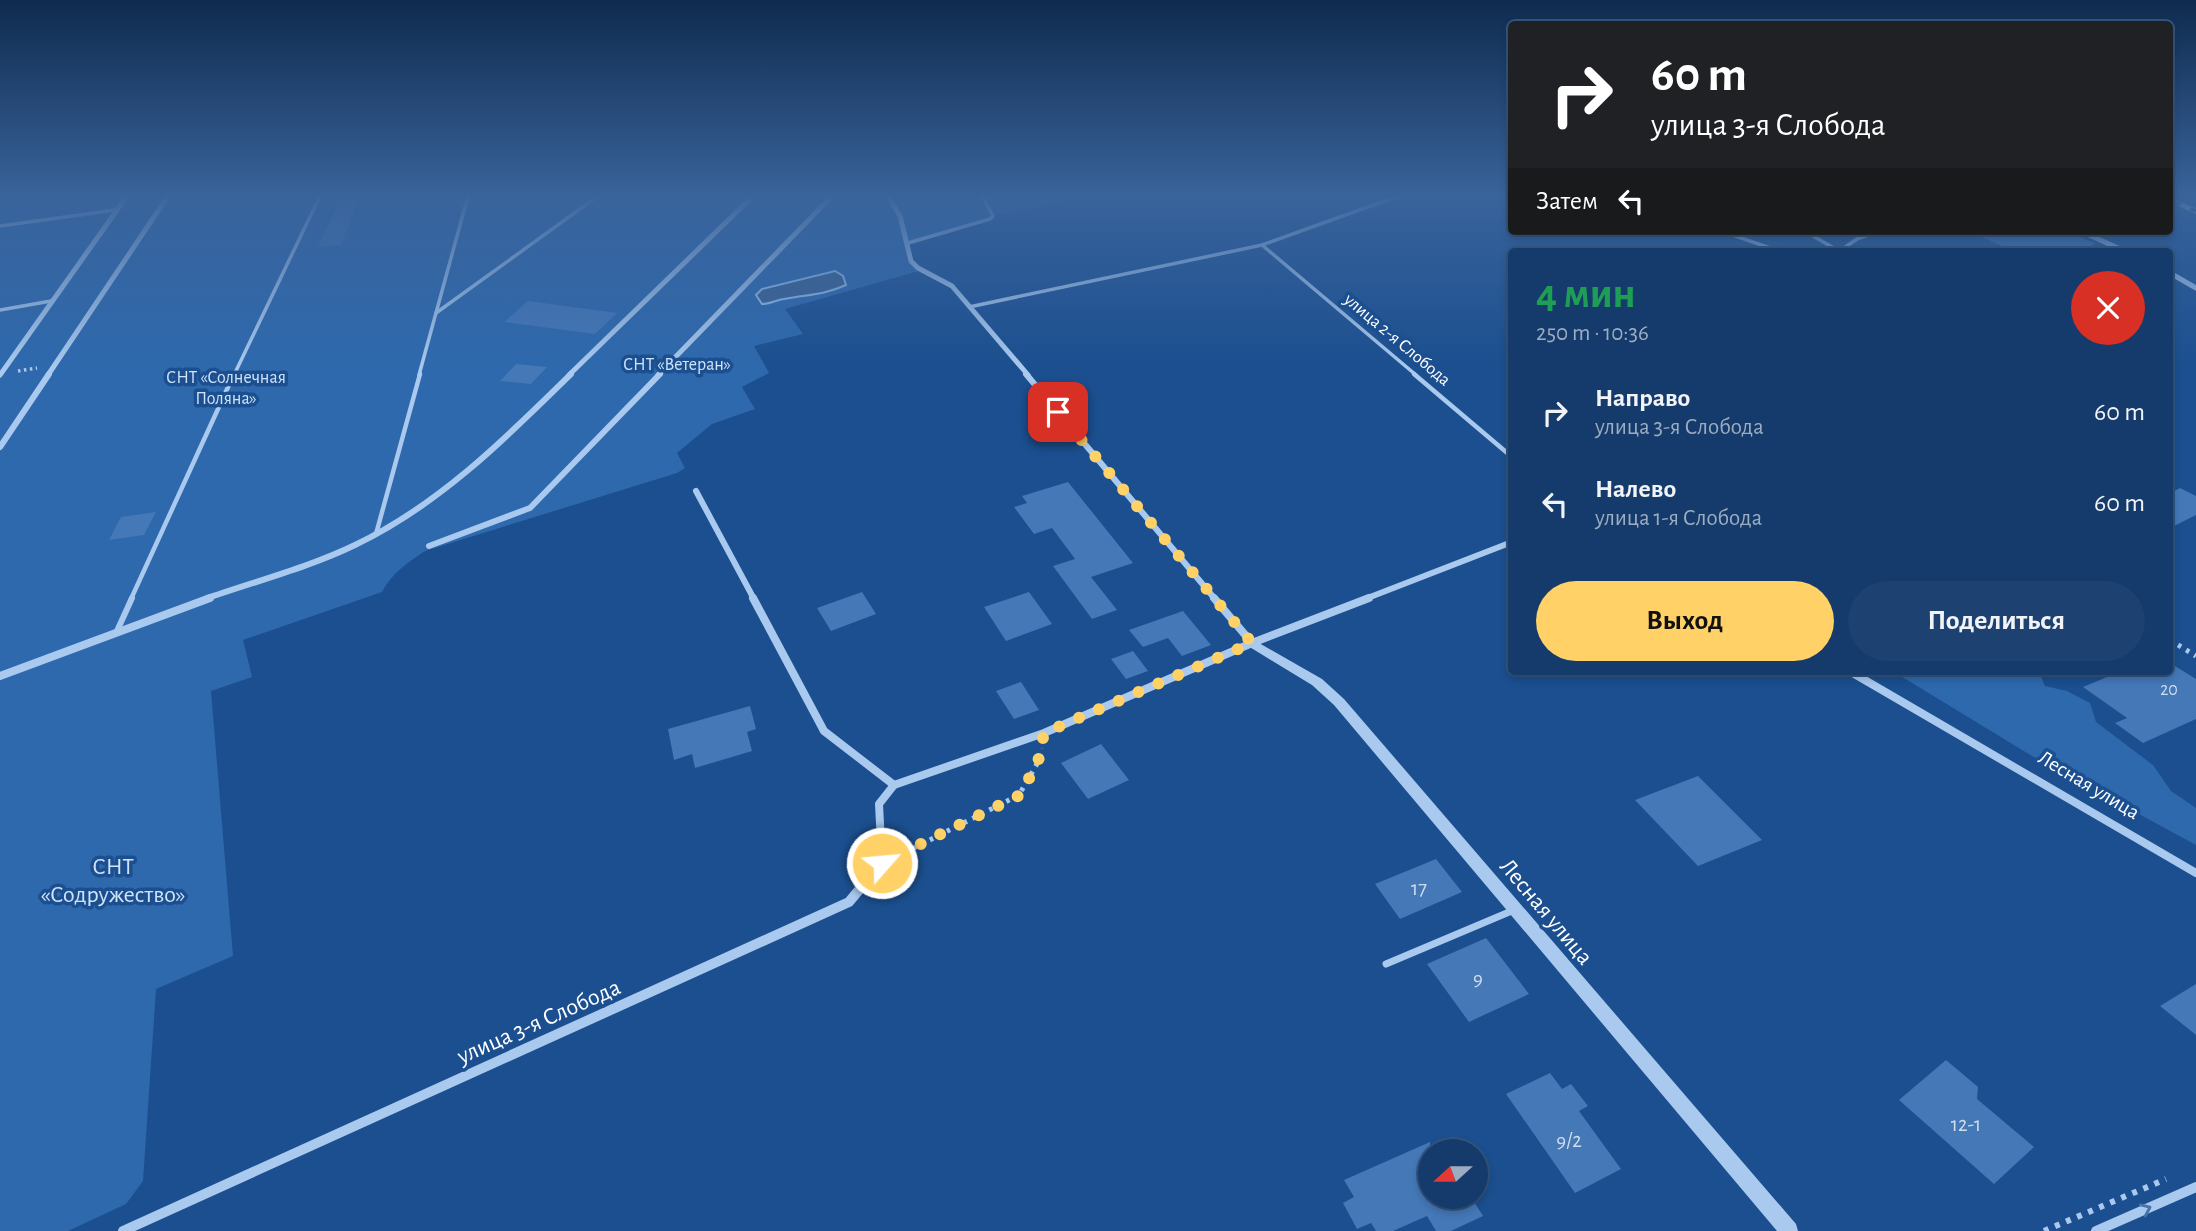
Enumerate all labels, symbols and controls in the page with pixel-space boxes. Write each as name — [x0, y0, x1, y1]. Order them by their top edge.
icon: right — [1536, 49, 1627, 140]
text: 60 m — [1651, 51, 1747, 100]
text: улица 3-я Слобода — [1651, 109, 1886, 141]
icon: left — [1612, 182, 1650, 220]
text: Затем — [1536, 188, 1598, 214]
button: close — [2071, 271, 2145, 345]
text: 4 мин — [1536, 273, 1636, 315]
street label: улица 2-я Слобода — [1340, 289, 1454, 390]
text: 250 m · 10:36 — [1536, 322, 1649, 345]
park label: СНТ «Ветеран» — [623, 356, 731, 374]
park label: СНТ «Солнечная Поляна» — [166, 369, 286, 408]
pin — [1028, 382, 1088, 442]
text: Направо — [1595, 385, 1690, 411]
icon: arrive — [1039, 393, 1077, 431]
icon: right — [1536, 394, 1574, 432]
text: 60 m — [2094, 399, 2145, 425]
text: улица 3-я Слобода — [1595, 416, 1764, 439]
text: Налево — [1595, 476, 1676, 502]
icon: left — [1536, 485, 1574, 523]
text: 60 m — [2094, 490, 2145, 516]
text: улица 1-я Слобода — [1595, 507, 1762, 530]
button: Выход — [1536, 581, 1834, 661]
button: Поделиться — [1848, 581, 2145, 661]
house number: 20 — [2160, 681, 2178, 699]
street label: Лесная улица — [2035, 747, 2144, 824]
position arrow — [845, 826, 919, 900]
street label: Лесная улица — [1495, 854, 1597, 970]
park label: СНТ «Содружество» — [41, 855, 185, 907]
house number: 17 — [1411, 878, 1427, 899]
house number: 9 — [1473, 968, 1483, 989]
street label: улица 3-я Слобода — [453, 975, 624, 1069]
house number: 12-1 — [1951, 1114, 1981, 1135]
house number: 9/2 — [1556, 1130, 1582, 1151]
north arrow — [1418, 1139, 1488, 1209]
map controls — [1418, 1139, 1488, 1209]
one-way arrow — [2139, 1203, 2151, 1217]

